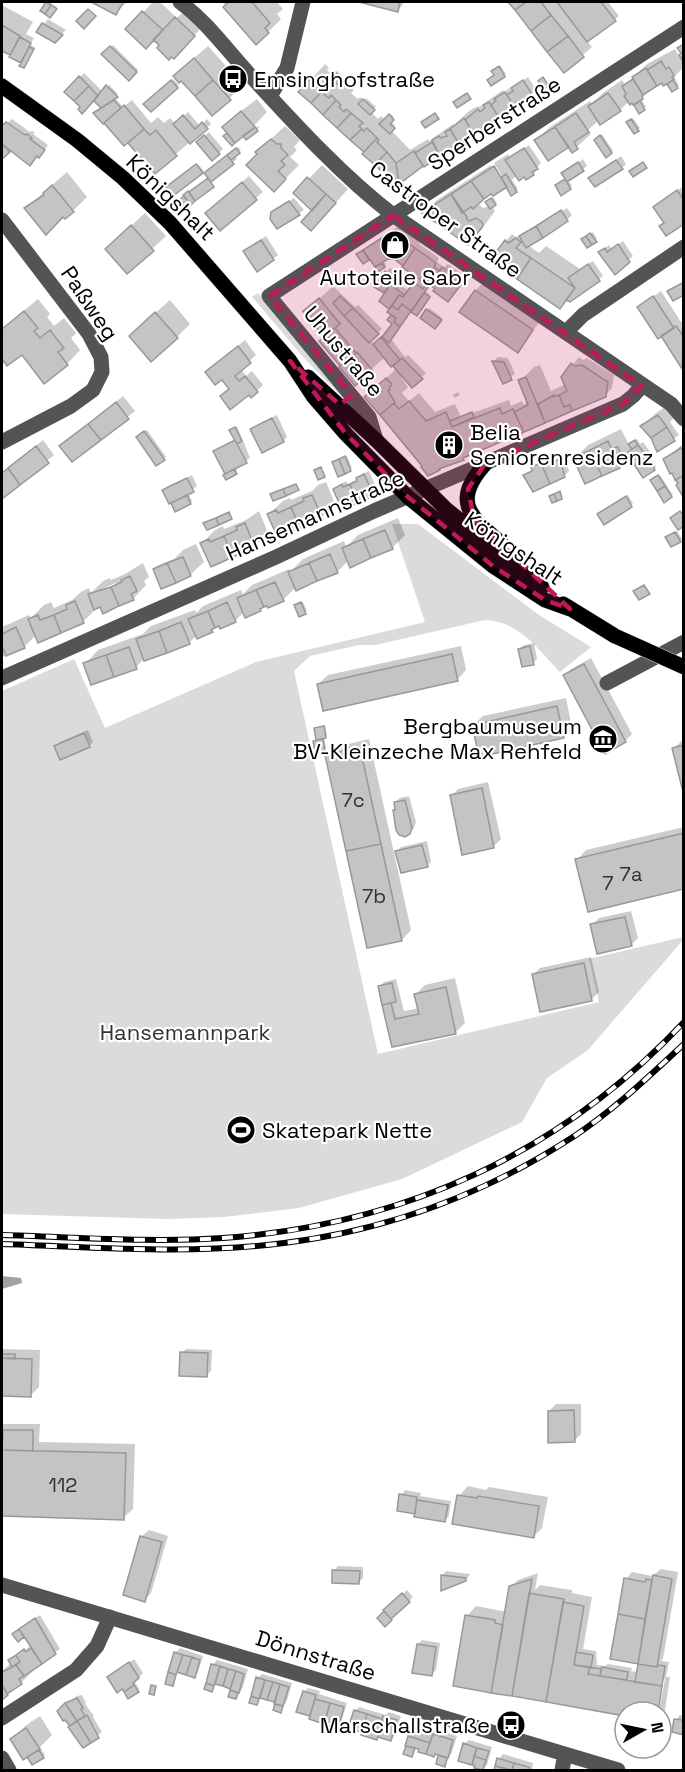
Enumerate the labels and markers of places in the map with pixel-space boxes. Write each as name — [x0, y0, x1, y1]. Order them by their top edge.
bus stop icon: Emsinghofstraße — [217, 63, 249, 95]
place label: Emsinghofstraße — [254, 65, 435, 93]
shop icon: Autoteile Sabr — [379, 229, 411, 261]
place label: Autoteile Sabr — [319, 263, 471, 291]
place label: Belia Seniorenresidenz — [470, 418, 653, 471]
building icon: Belia Seniorenresidenz — [433, 429, 465, 461]
place label: Bergbaumuseum BV-Kleinzeche Max Rehfeld — [293, 712, 582, 765]
museum icon: Bergbaumuseum BV-Kleinzeche Max Rehfeld — [587, 723, 619, 755]
sports icon: Skatepark Nette — [225, 1114, 257, 1146]
place label: Skatepark Nette — [262, 1116, 432, 1144]
bus stop icon: Marschallstraße — [495, 1709, 527, 1741]
place label: Marschallstraße — [320, 1711, 490, 1739]

